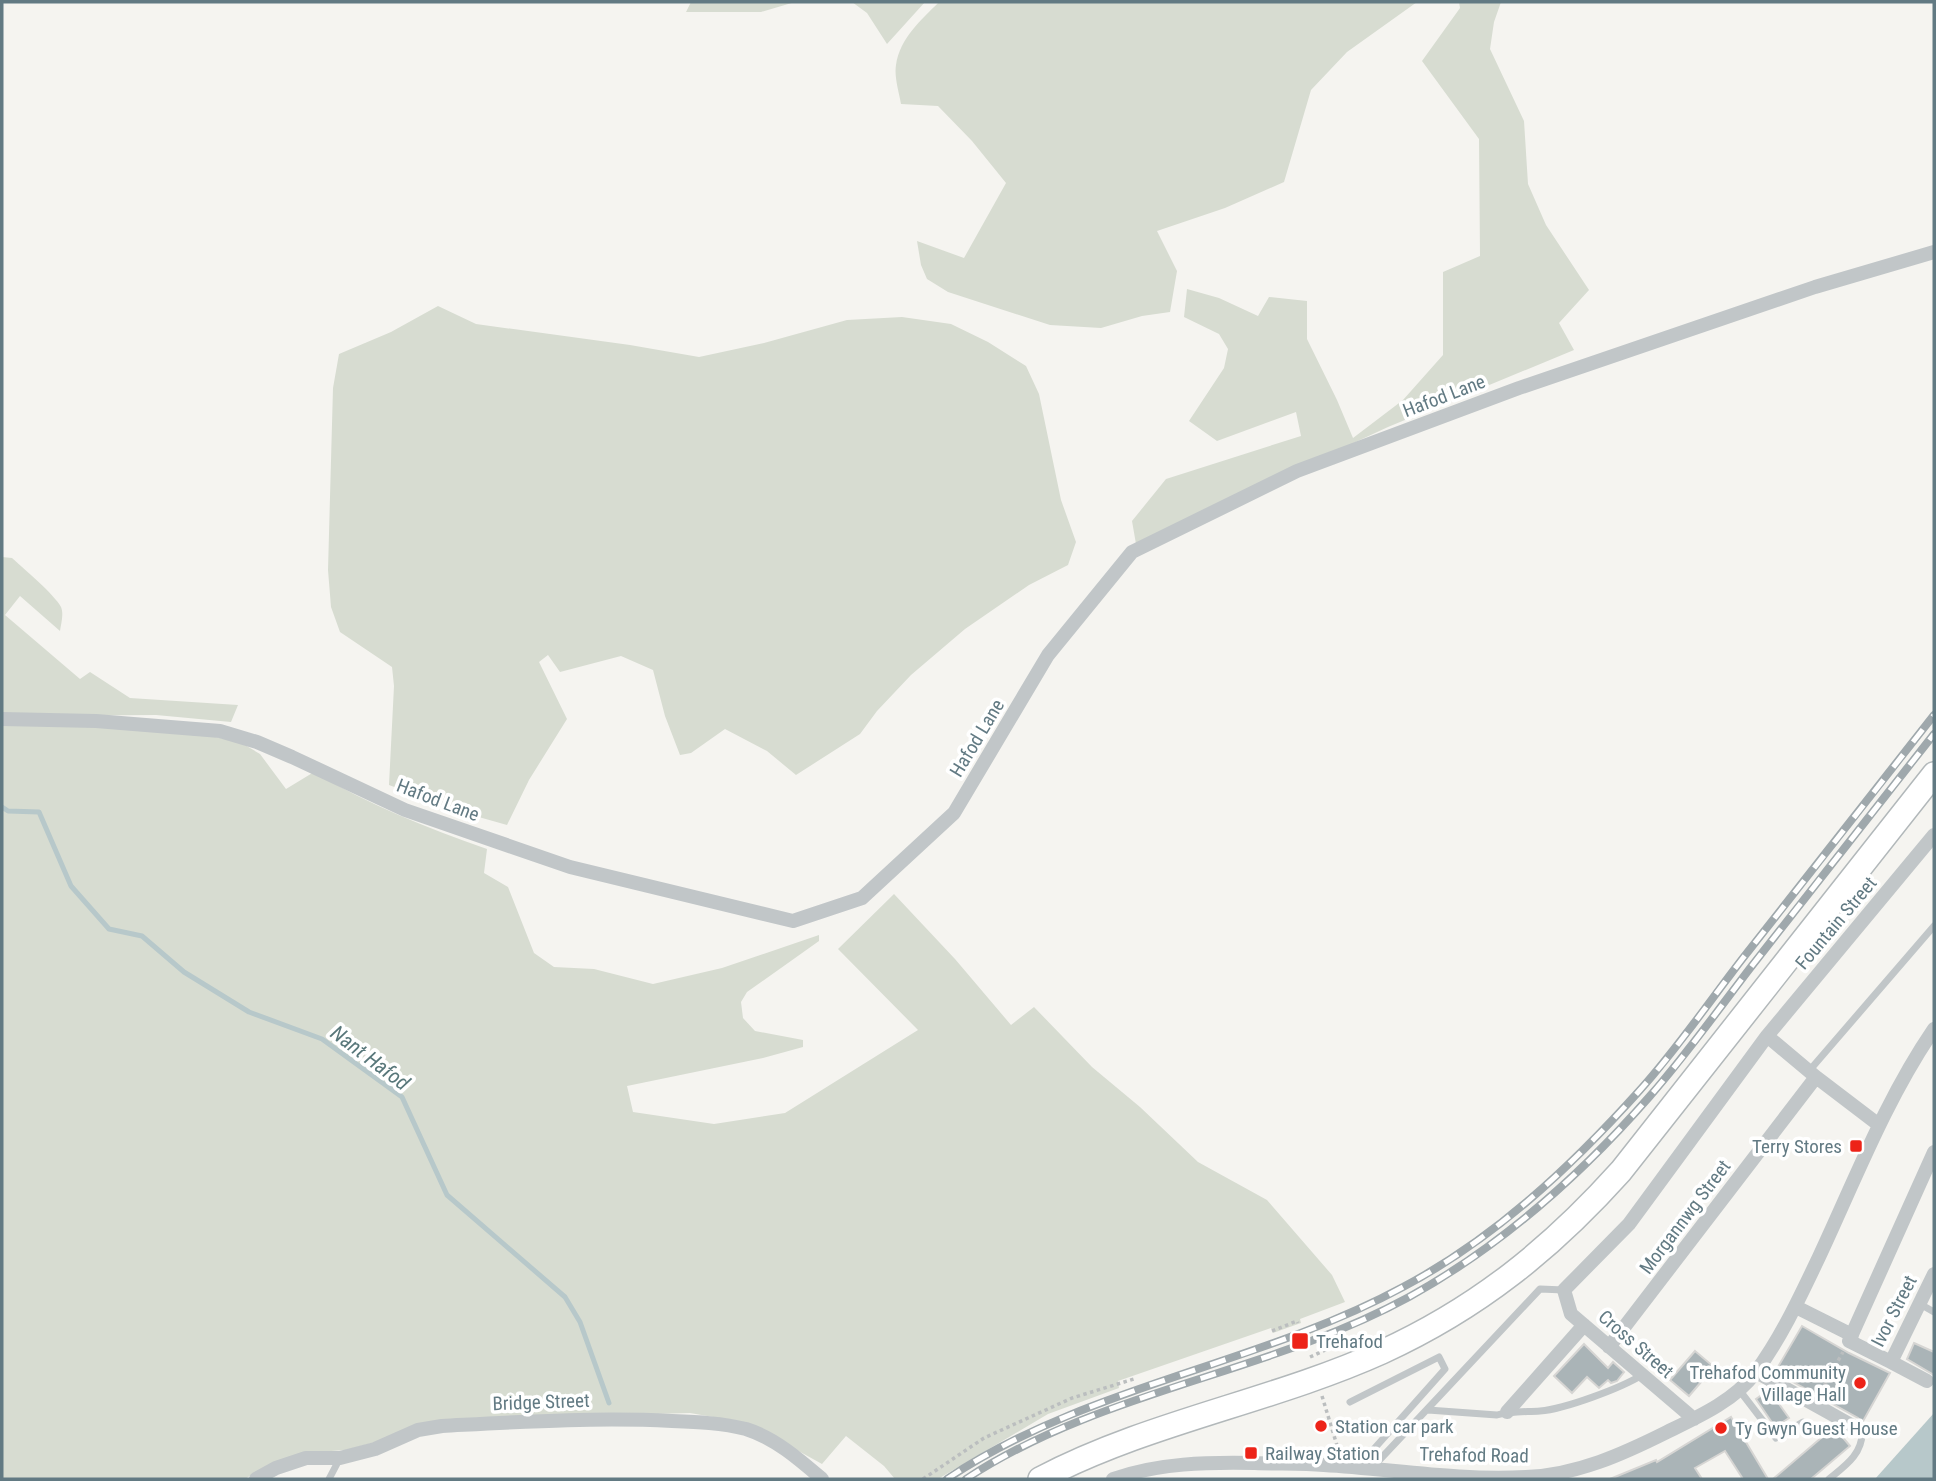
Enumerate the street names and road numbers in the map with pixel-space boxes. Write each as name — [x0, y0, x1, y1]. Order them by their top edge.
street label: Hafod Lane — [1400, 370, 1489, 422]
street label: Hafod Lane — [945, 695, 1009, 781]
street label: Hafod Lane — [394, 774, 483, 826]
street label: Fountain Street — [1791, 872, 1881, 974]
street label: Morgannwg Street — [1635, 1155, 1735, 1279]
street label: Ivor Street — [1866, 1271, 1922, 1351]
street label: Cross Street — [1594, 1305, 1678, 1383]
street label: Bridge Street — [492, 1389, 590, 1415]
street label: Trehafod Road — [1419, 1443, 1529, 1467]

